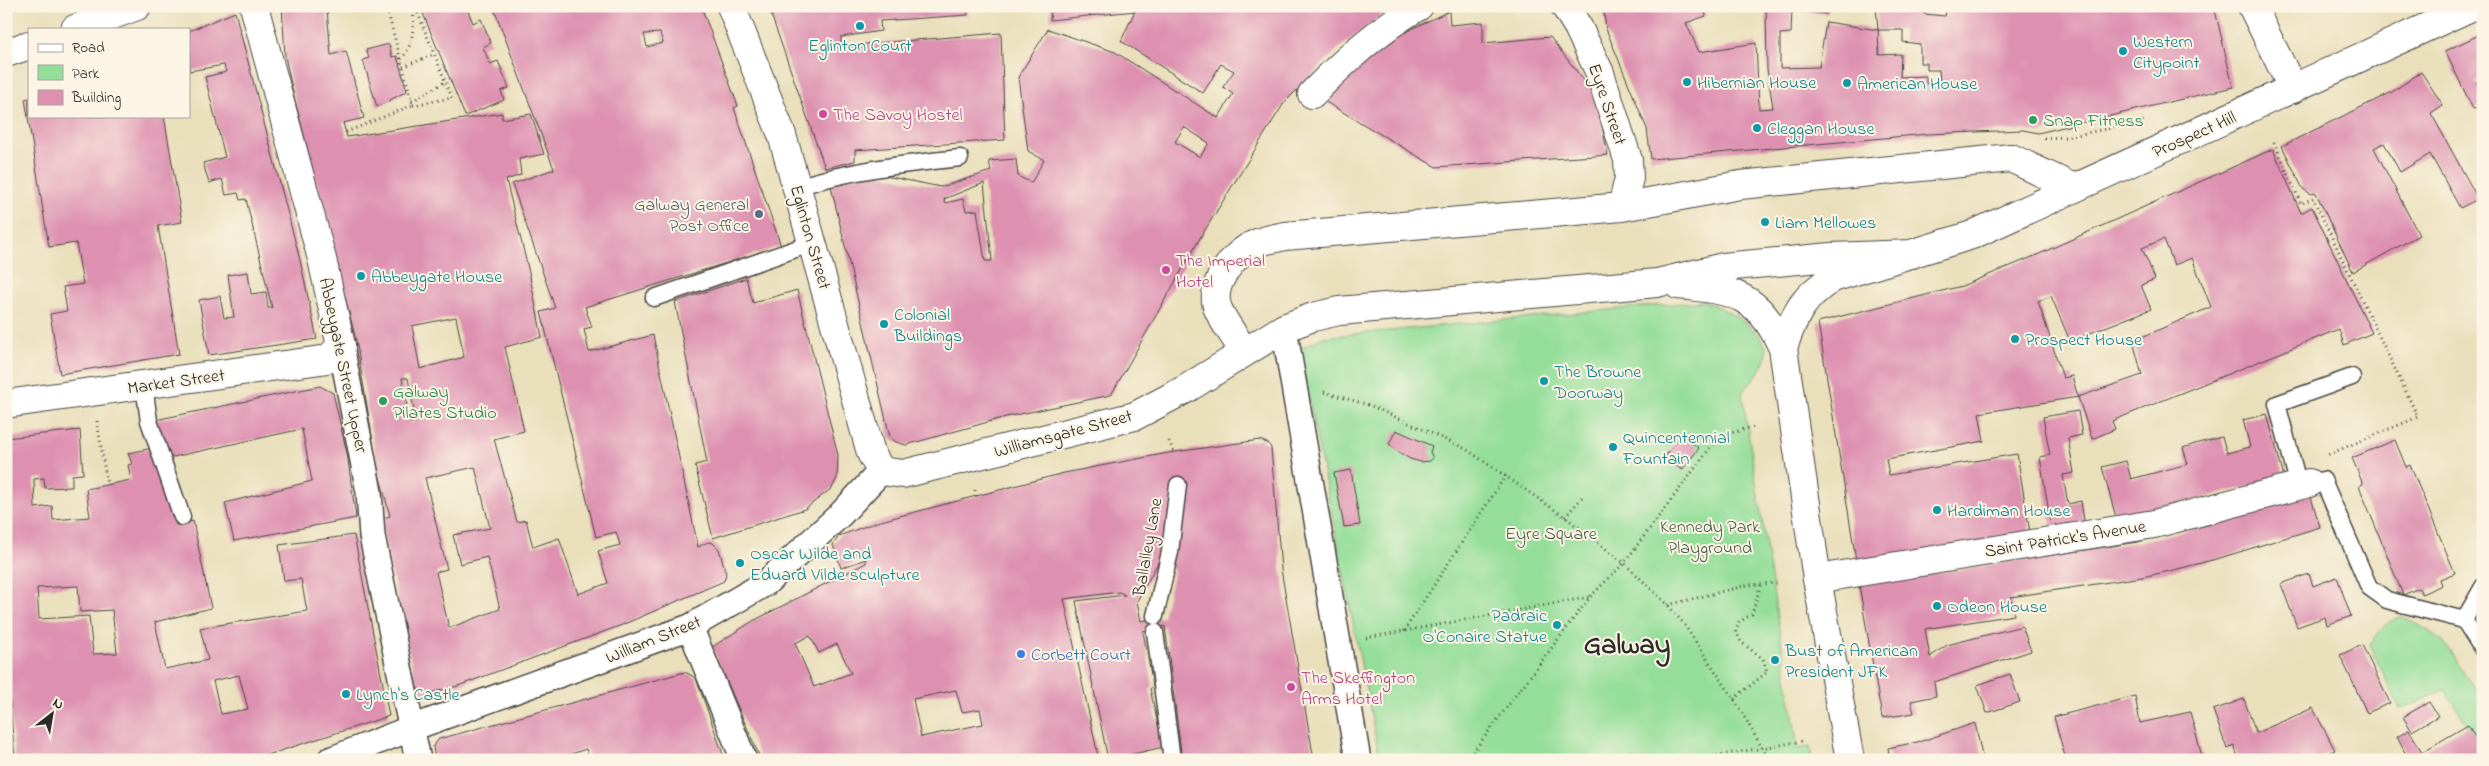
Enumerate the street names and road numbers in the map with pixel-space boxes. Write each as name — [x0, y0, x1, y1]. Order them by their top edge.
street label: Eyre Street — [1580, 61, 1632, 149]
street label: Prospect Hill — [2149, 106, 2241, 166]
street label: Eglinton Street — [781, 182, 836, 293]
street label: Abbeygate Street Upper — [310, 275, 373, 456]
street label: Market Street — [126, 363, 227, 403]
street label: Williamsgate Street — [992, 404, 1136, 467]
street label: Ballalley Lane — [1127, 495, 1171, 600]
street label: Saint Patrick's Avenue — [1983, 514, 2149, 566]
street label: William Street — [602, 610, 705, 672]

